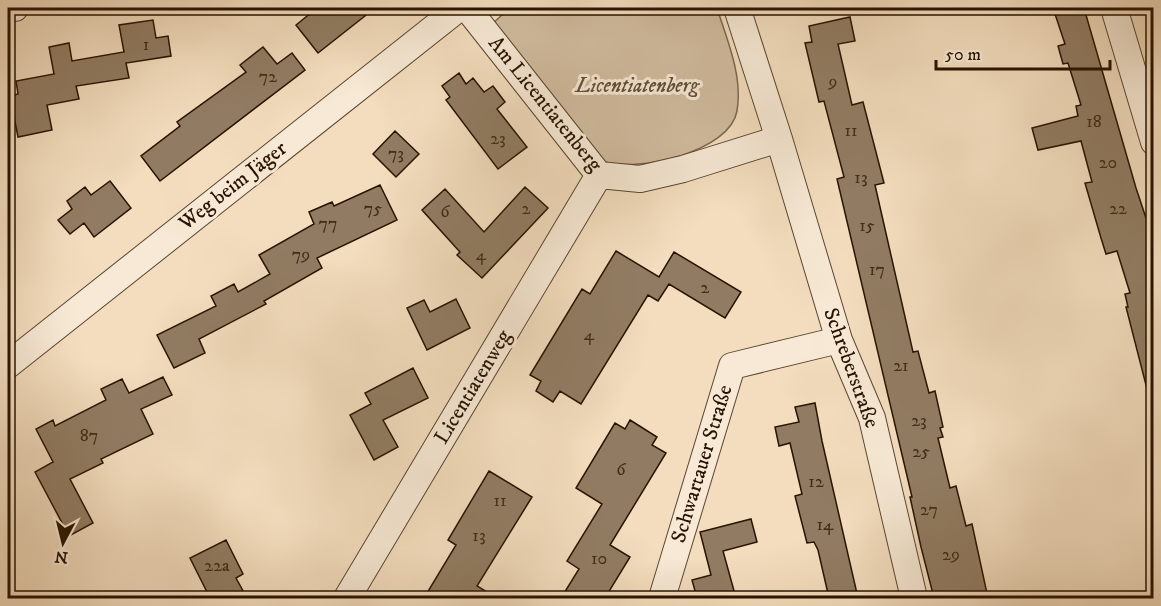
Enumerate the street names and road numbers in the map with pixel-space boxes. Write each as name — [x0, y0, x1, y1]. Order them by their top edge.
street label: Am Licentiatenberg — [482, 31, 608, 178]
street label: Weg beim Jäger — [173, 136, 292, 237]
street label: Schreberstraße — [817, 304, 885, 432]
street label: Licentiatenweg — [429, 324, 518, 449]
street label: Schwartauer Straße — [666, 382, 738, 546]

